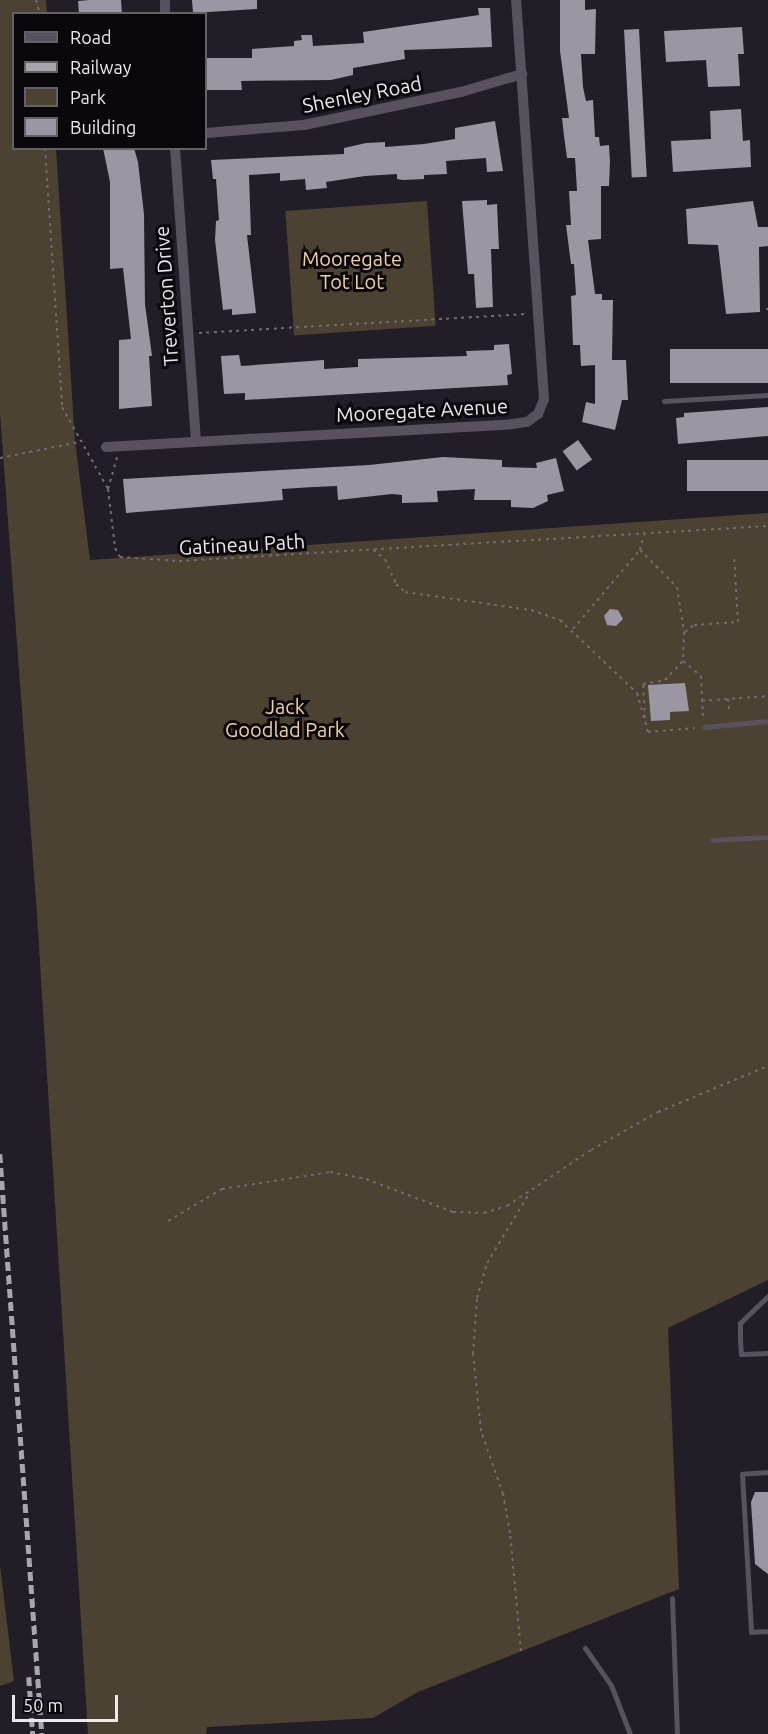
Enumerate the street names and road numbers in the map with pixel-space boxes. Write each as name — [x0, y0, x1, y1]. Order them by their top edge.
street label: Shenley Road — [300, 71, 424, 117]
street label: Treverton Drive — [149, 225, 183, 367]
street label: Mooregate Avenue — [335, 394, 509, 426]
street label: Gatineau Path — [178, 529, 306, 559]

